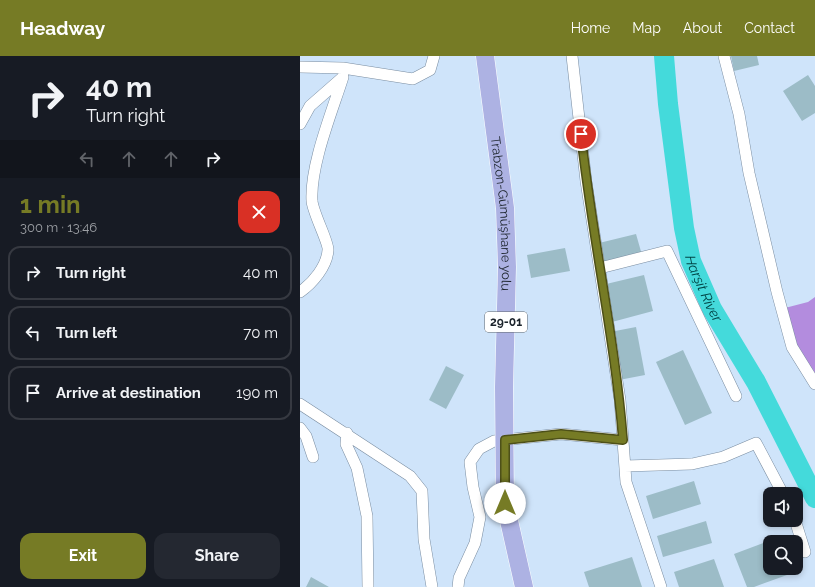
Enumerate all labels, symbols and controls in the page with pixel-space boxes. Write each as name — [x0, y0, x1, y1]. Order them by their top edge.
text: Headway — [20, 17, 105, 39]
text: Home — [571, 20, 610, 36]
text: Map — [632, 20, 661, 36]
text: About — [683, 20, 722, 36]
text: Contact — [744, 20, 795, 36]
text: 40 m — [86, 71, 152, 104]
icon: right — [20, 72, 72, 124]
text: Turn right — [86, 105, 165, 126]
pin — [564, 117, 598, 151]
icon: arrive — [570, 123, 592, 145]
street label: Trabzon-Gümüşhane yolu — [488, 136, 515, 291]
icon: left — [76, 148, 98, 170]
icon: ahead — [118, 148, 140, 170]
icon: ahead — [160, 148, 182, 170]
icon: right — [202, 148, 224, 170]
text: 1 min — [20, 190, 81, 219]
button: close — [238, 191, 280, 233]
text: 300 m · 13:46 — [20, 220, 97, 235]
water label: Harşit River — [682, 254, 726, 326]
icon: right — [22, 262, 44, 284]
text: Turn right — [56, 264, 126, 282]
text: 40 m — [243, 264, 278, 282]
road number: 29-01 — [485, 312, 527, 332]
icon: left — [22, 322, 44, 344]
text: Turn left — [56, 324, 117, 342]
text: 70 m — [243, 324, 278, 342]
icon: arrive — [22, 382, 44, 404]
text: Arrive at destination — [56, 384, 201, 402]
text: 190 m — [236, 384, 278, 402]
position arrow — [484, 482, 526, 524]
map controls — [763, 487, 803, 575]
button: sound — [763, 487, 803, 527]
button: Exit — [20, 533, 146, 579]
button: Share — [154, 533, 280, 579]
button: search — [763, 535, 803, 575]

